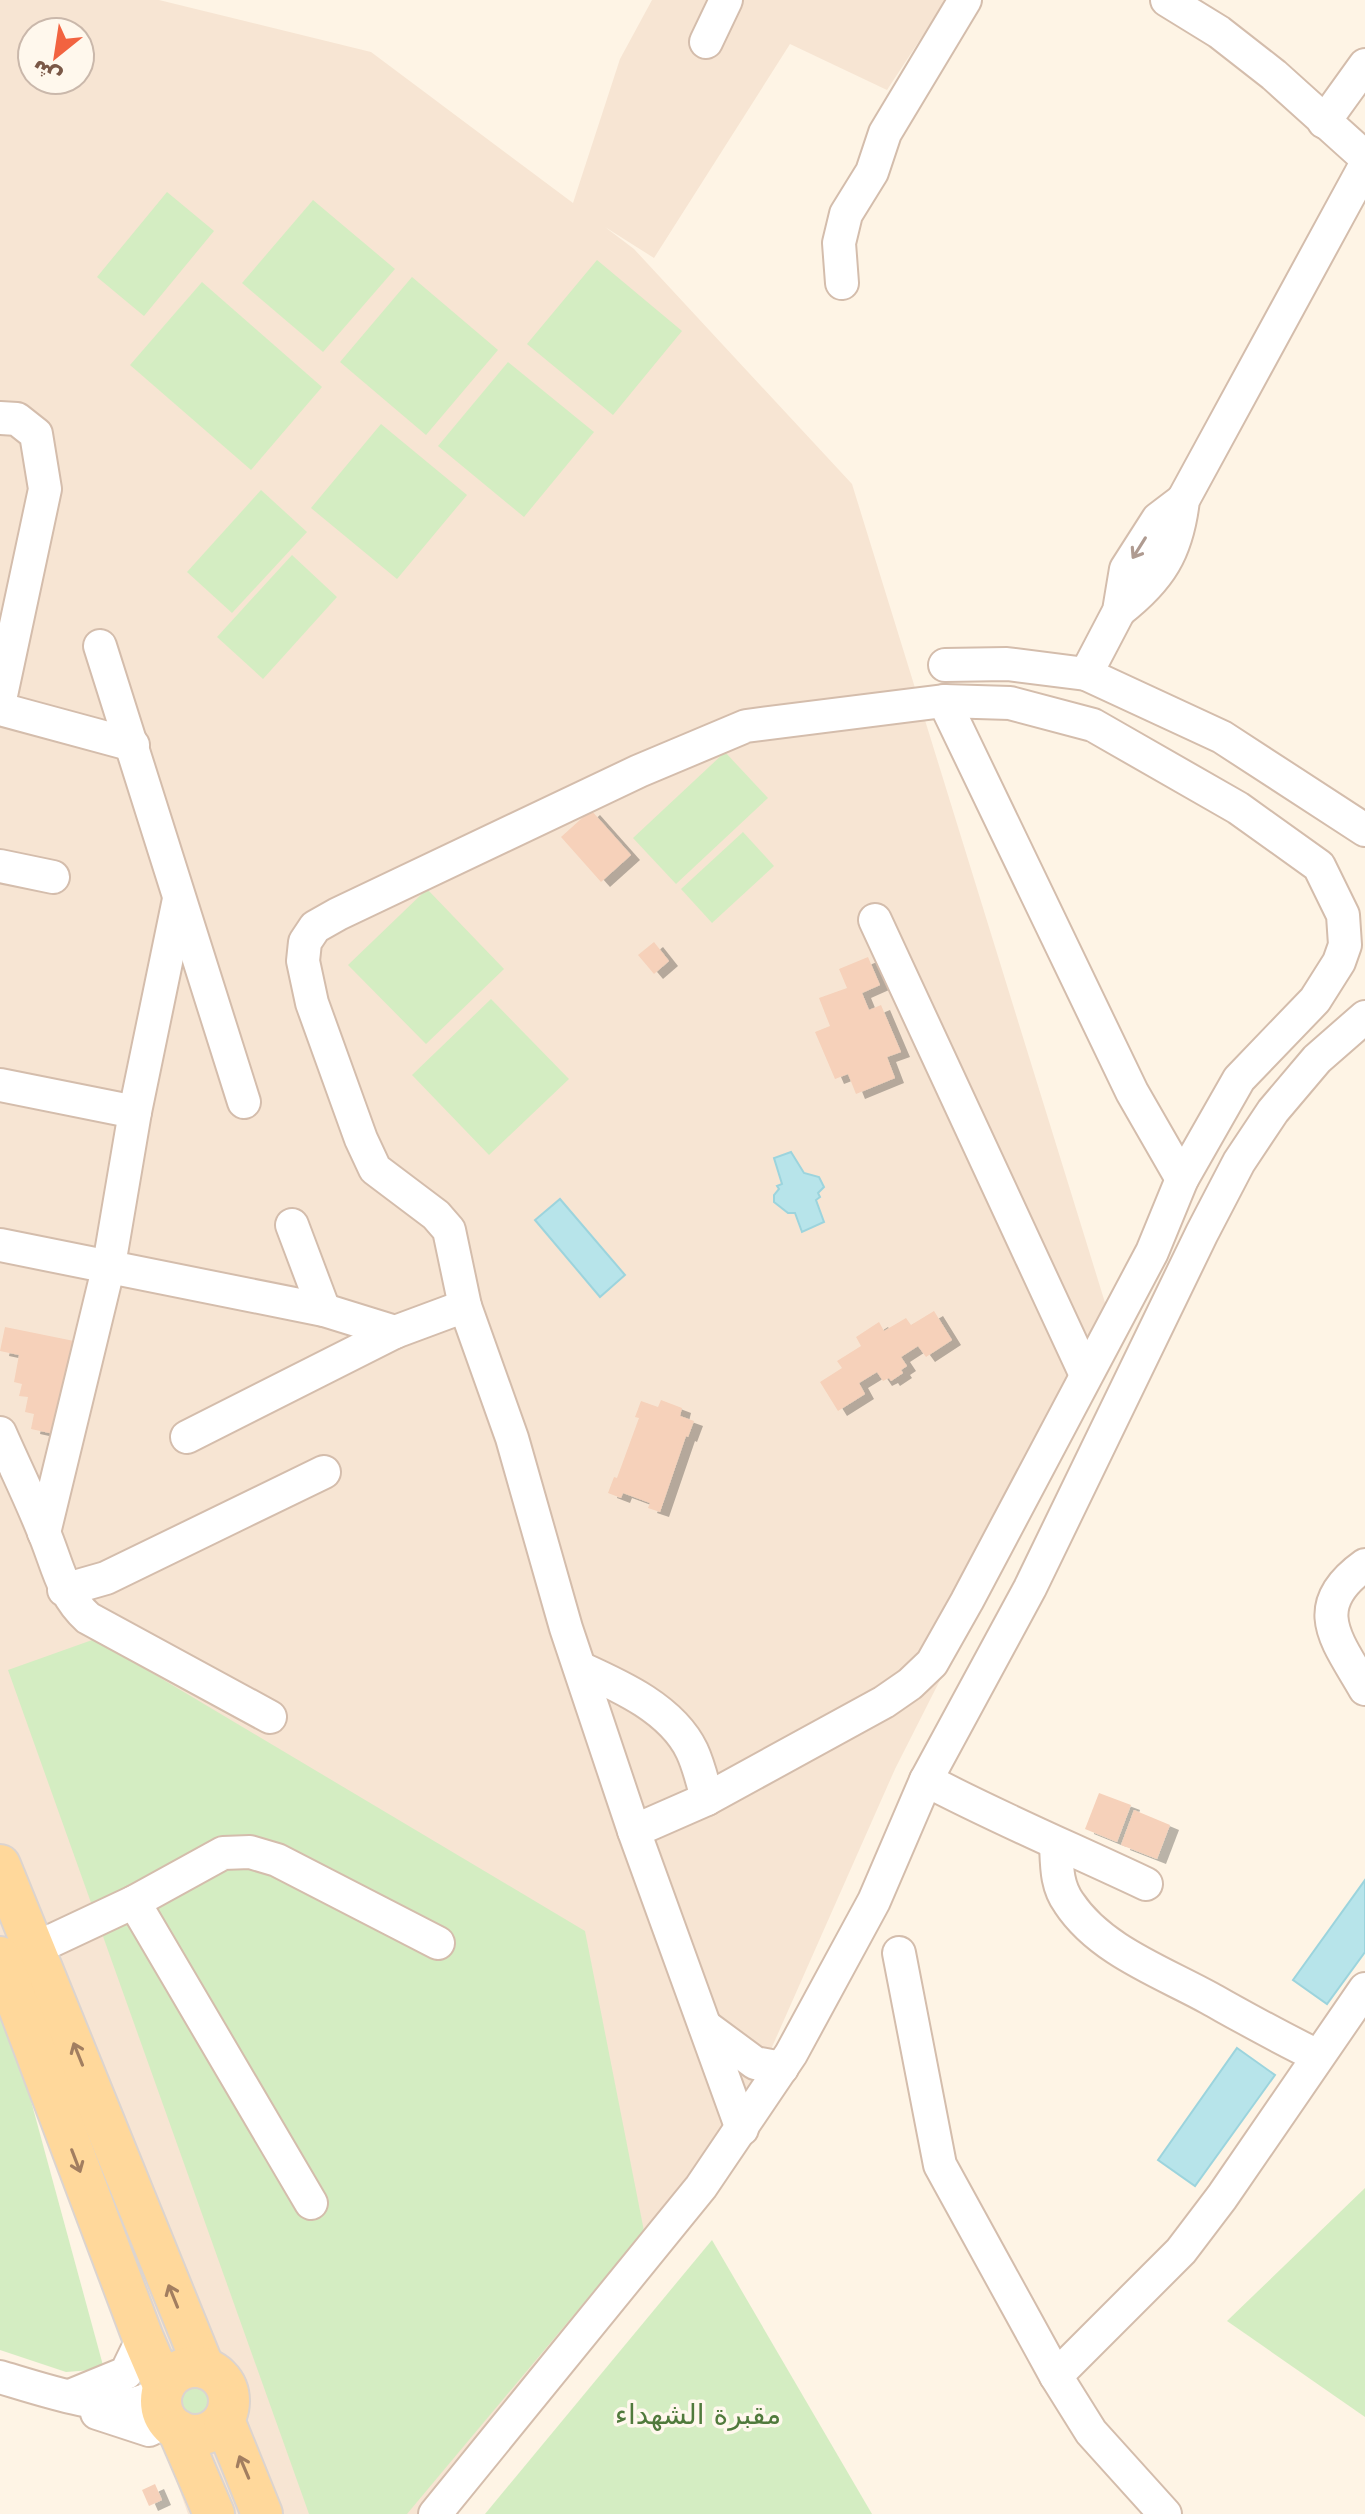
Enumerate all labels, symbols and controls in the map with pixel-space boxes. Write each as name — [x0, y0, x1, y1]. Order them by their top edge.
north arrow — [16, 16, 96, 96]
text: ش — [27, 54, 66, 91]
one-way arrow — [1130, 537, 1147, 559]
one-way arrow — [70, 2042, 84, 2067]
one-way arrow — [70, 2149, 85, 2174]
one-way arrow — [165, 2284, 179, 2309]
park label: مقبرة الشهداء — [615, 2398, 781, 2431]
one-way arrow — [235, 2455, 250, 2480]

